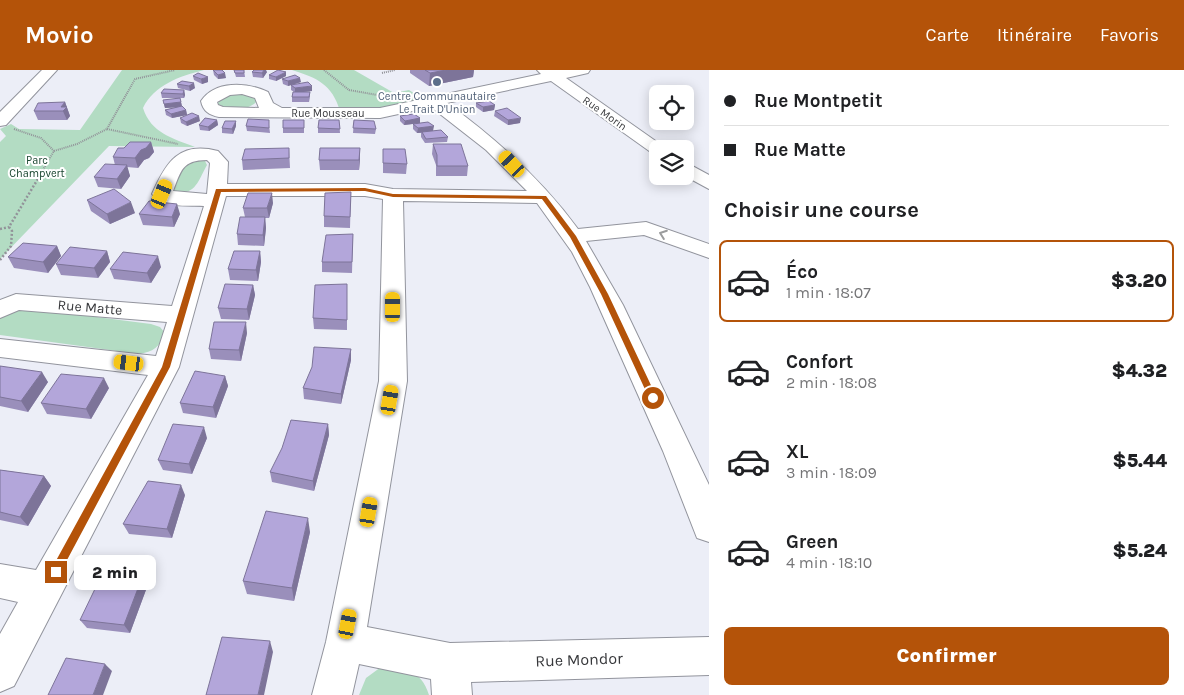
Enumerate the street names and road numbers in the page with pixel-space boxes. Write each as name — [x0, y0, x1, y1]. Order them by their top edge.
street label: Rue Morin — [580, 93, 629, 133]
street label: Rue Mousseau — [291, 107, 365, 120]
street label: Rue Matte — [57, 296, 123, 319]
street label: Rue Mondor — [535, 648, 623, 671]

